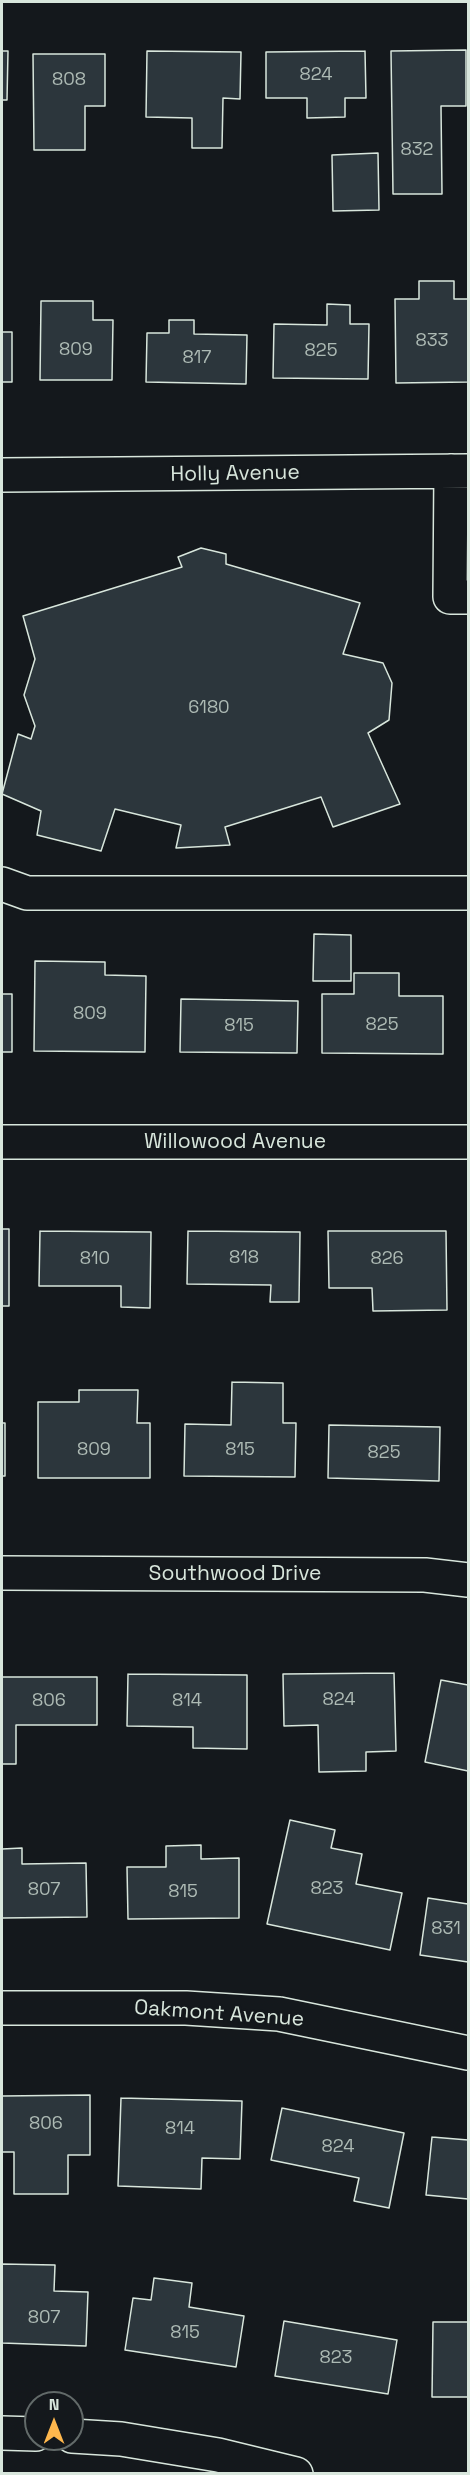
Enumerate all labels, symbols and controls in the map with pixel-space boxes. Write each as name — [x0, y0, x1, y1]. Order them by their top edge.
house number: 824 — [300, 64, 332, 86]
house number: 808 — [52, 69, 86, 91]
house number: 832 — [401, 139, 433, 161]
house number: 833 — [416, 330, 448, 352]
house number: 809 — [59, 339, 93, 361]
house number: 825 — [305, 340, 337, 362]
house number: 817 — [183, 347, 211, 369]
street label: Holly Avenue — [170, 460, 300, 488]
house number: 6180 — [188, 697, 230, 719]
house number: 809 — [73, 1003, 107, 1025]
house number: 825 — [366, 1014, 398, 1036]
house number: 815 — [224, 1015, 254, 1037]
street label: Willowood Avenue — [144, 1129, 326, 1155]
house number: 818 — [229, 1247, 259, 1269]
house number: 810 — [80, 1248, 110, 1270]
house number: 826 — [370, 1248, 404, 1270]
house number: 809 — [77, 1439, 111, 1461]
house number: 815 — [225, 1439, 255, 1461]
house number: 825 — [368, 1442, 400, 1464]
street label: Southwood Drive — [149, 1561, 321, 1587]
house number: 824 — [323, 1689, 355, 1711]
house number: 806 — [32, 1690, 66, 1712]
house number: 814 — [172, 1690, 202, 1712]
house number: 823 — [311, 1878, 343, 1900]
house number: 807 — [28, 1879, 60, 1901]
house number: 815 — [168, 1881, 198, 1903]
house number: 831 — [431, 1918, 461, 1940]
street label: Oakmont Avenue — [133, 1995, 305, 2033]
house number: 806 — [29, 2113, 63, 2135]
house number: 814 — [165, 2118, 195, 2140]
house number: 824 — [322, 2136, 354, 2158]
house number: 807 — [28, 2307, 60, 2329]
house number: 815 — [170, 2322, 200, 2344]
house number: 823 — [320, 2347, 352, 2369]
north arrow — [24, 2391, 84, 2451]
text: N — [49, 2394, 59, 2415]

